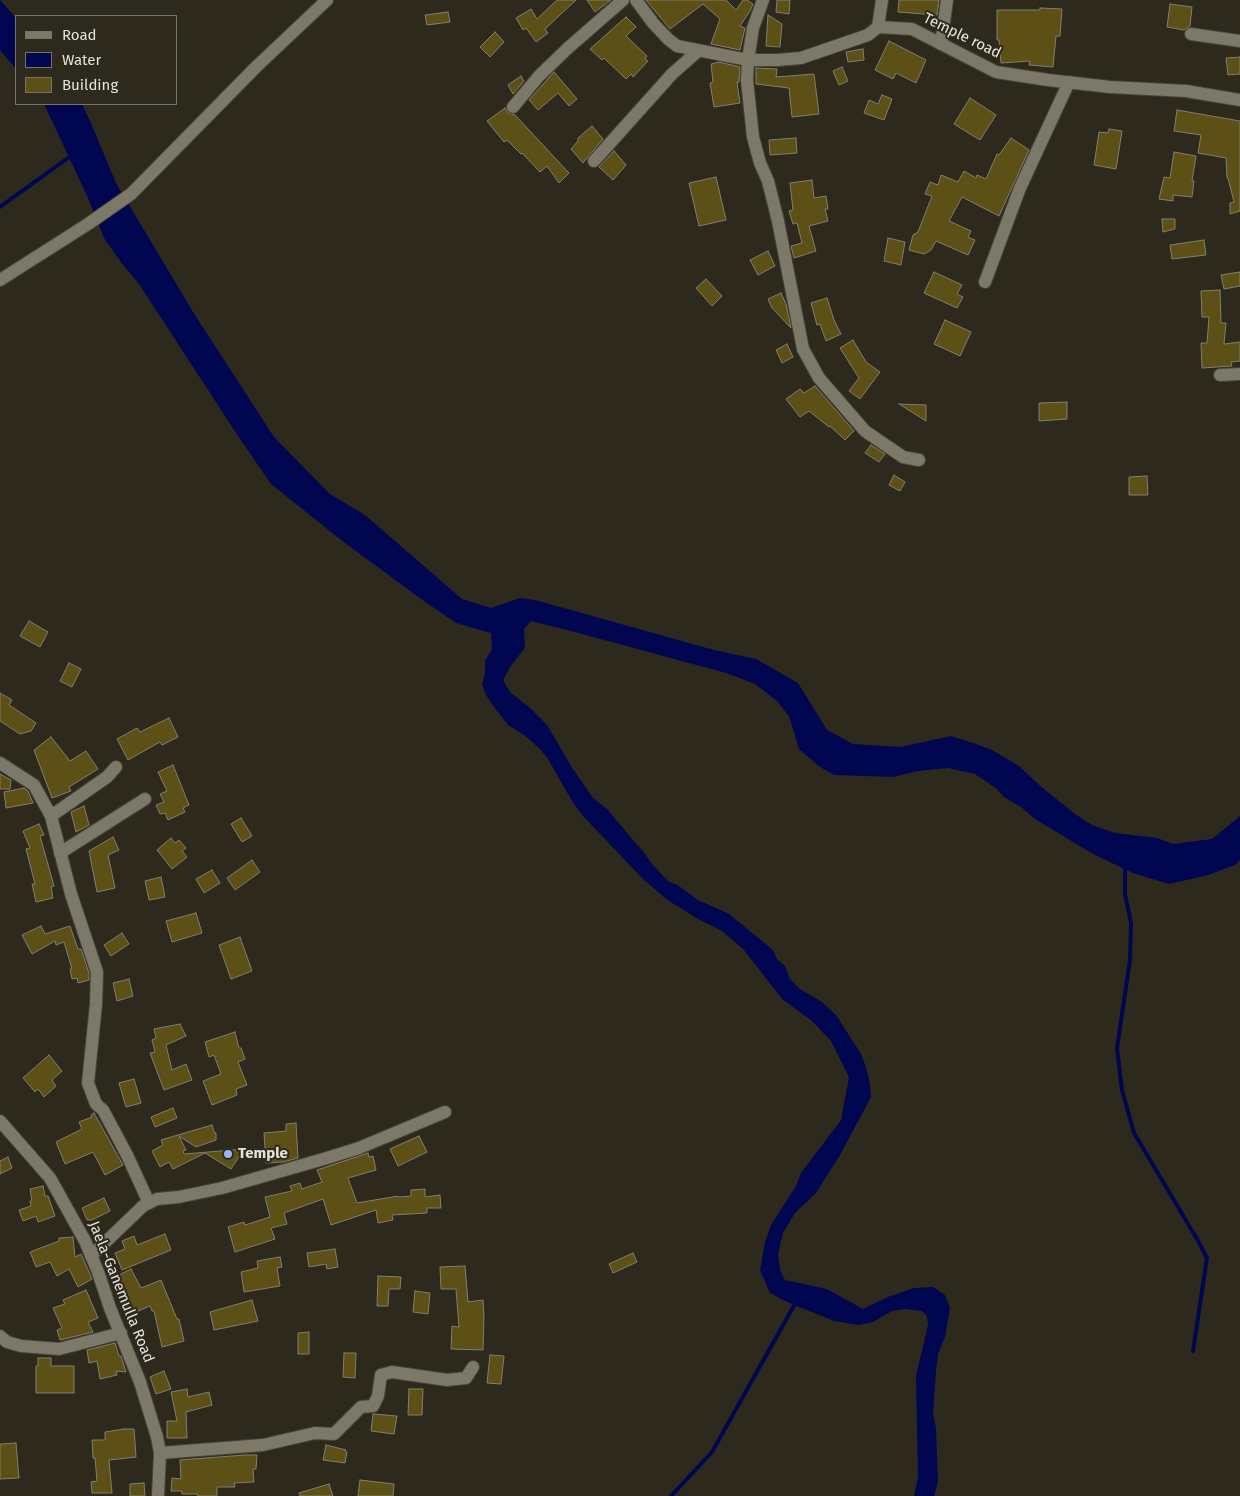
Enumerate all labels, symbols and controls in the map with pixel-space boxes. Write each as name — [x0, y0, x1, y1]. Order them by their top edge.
street label: Temple road — [920, 9, 1004, 63]
legend — [15, 15, 178, 105]
text: Road — [62, 26, 97, 44]
text: Water — [62, 51, 101, 69]
text: Building — [62, 76, 118, 94]
place label: Temple — [238, 1145, 288, 1163]
marker: Temple — [222, 1148, 234, 1160]
street label: Jaela-Ganemulla Road — [84, 1219, 158, 1365]

